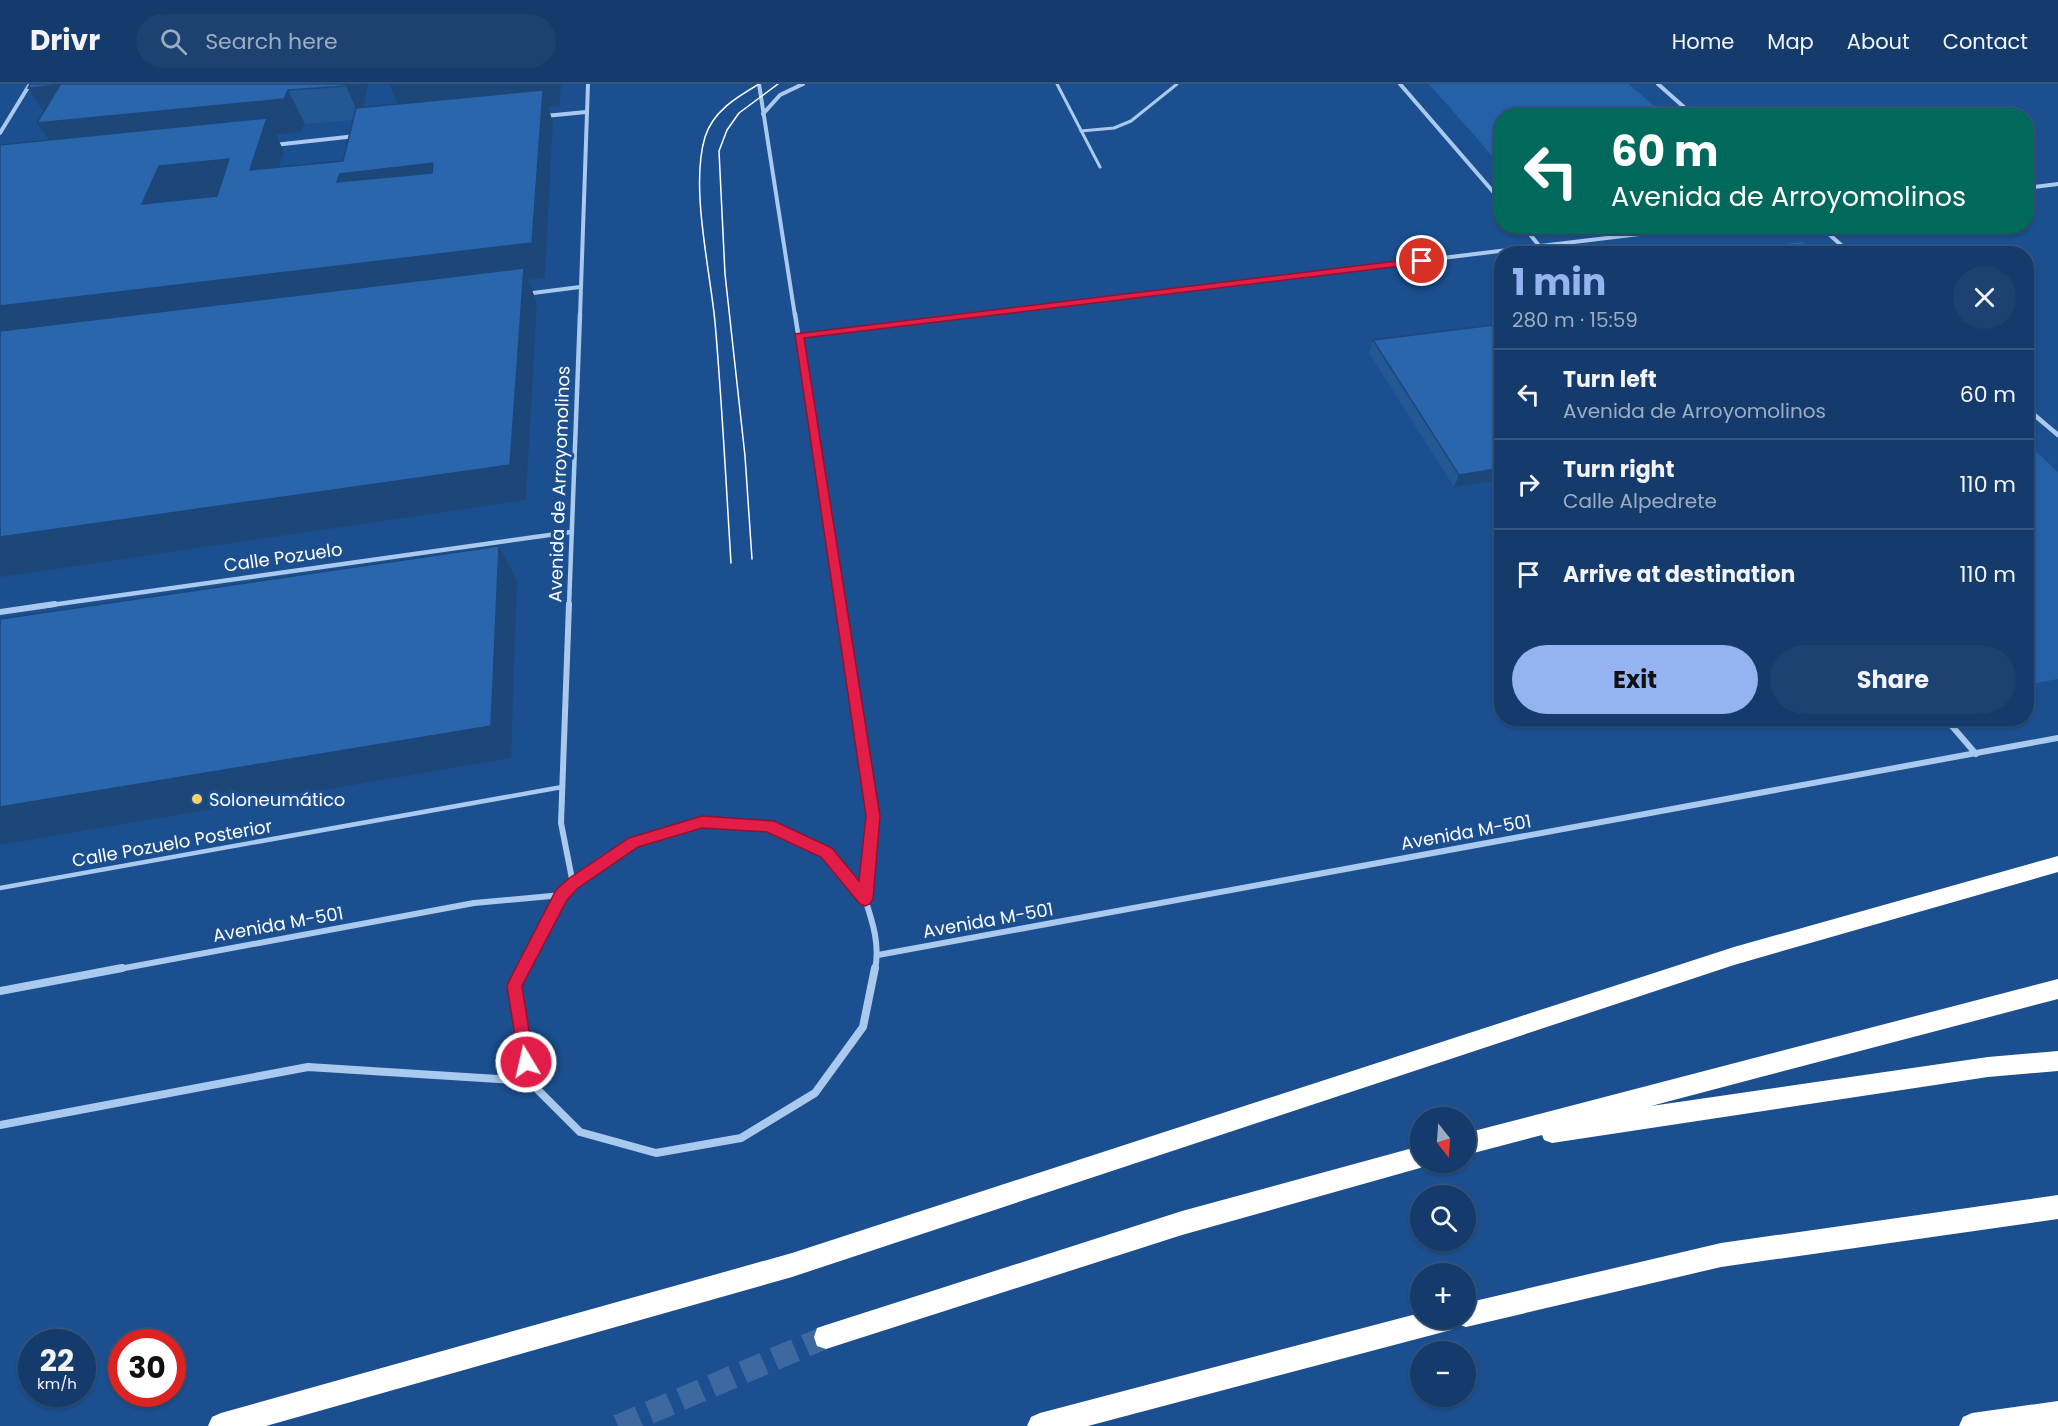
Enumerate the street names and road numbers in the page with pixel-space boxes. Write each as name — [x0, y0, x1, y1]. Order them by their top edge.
street label: Avenida de Arroyomolinos — [542, 365, 576, 603]
street label: Calle Pozuelo — [222, 536, 344, 578]
street label: Avenida M-501 — [1399, 808, 1533, 856]
street label: Calle Pozuelo Posterior — [70, 813, 274, 873]
street label: Avenida M-501 — [921, 896, 1055, 944]
street label: Avenida M-501 — [211, 900, 345, 948]

